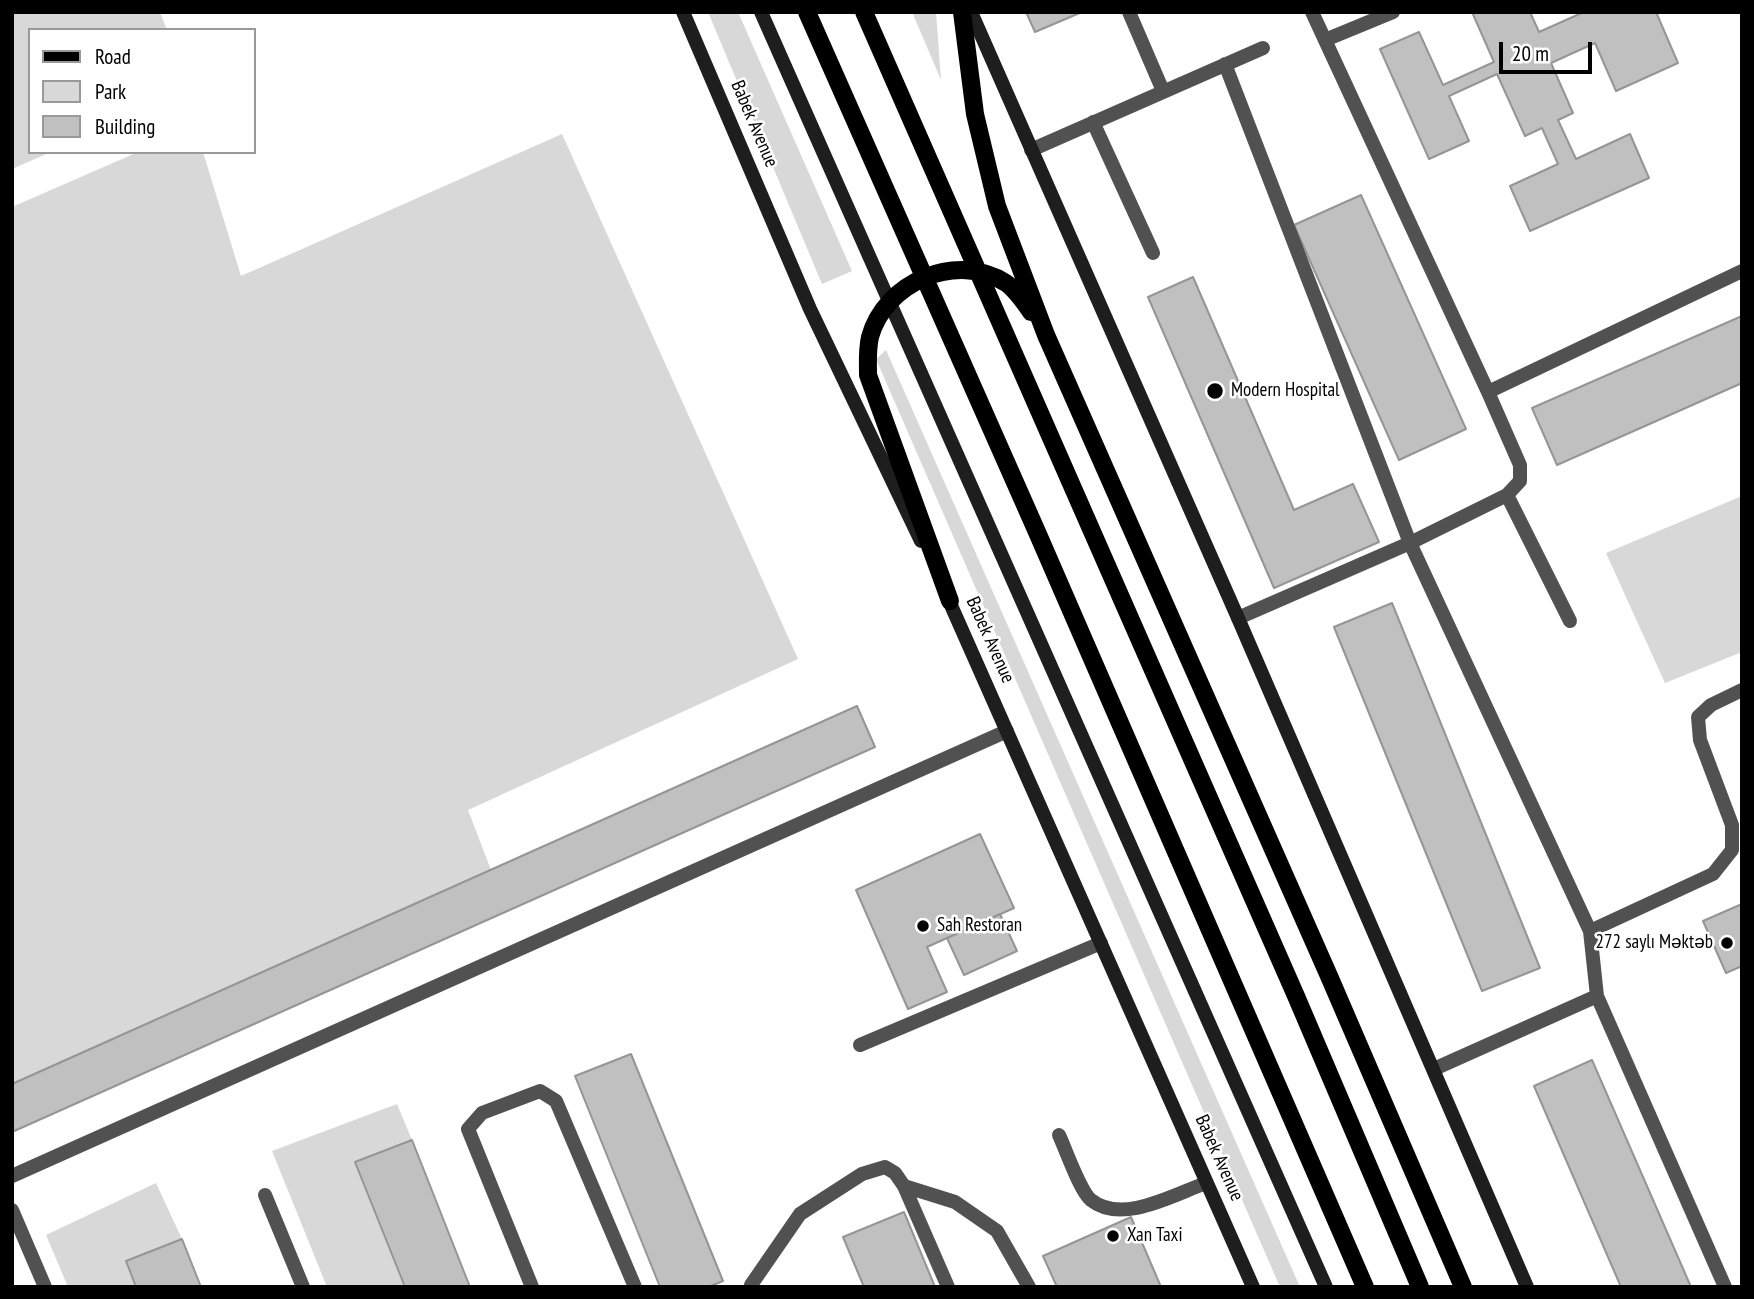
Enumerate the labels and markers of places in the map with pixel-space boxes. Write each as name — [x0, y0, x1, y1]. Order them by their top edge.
place label: Modern Hospital — [1231, 380, 1339, 402]
marker: Modern Hospital — [1205, 381, 1225, 401]
place label: Sah Restoran — [937, 915, 1022, 937]
marker: Sah Restoran — [915, 918, 931, 934]
place label: 272 saylı Məktəb — [1595, 932, 1713, 954]
marker: 272 saylı Məktəb — [1719, 935, 1735, 951]
place label: Xan Taxi — [1127, 1225, 1182, 1247]
marker: Xan Taxi — [1105, 1228, 1121, 1244]

